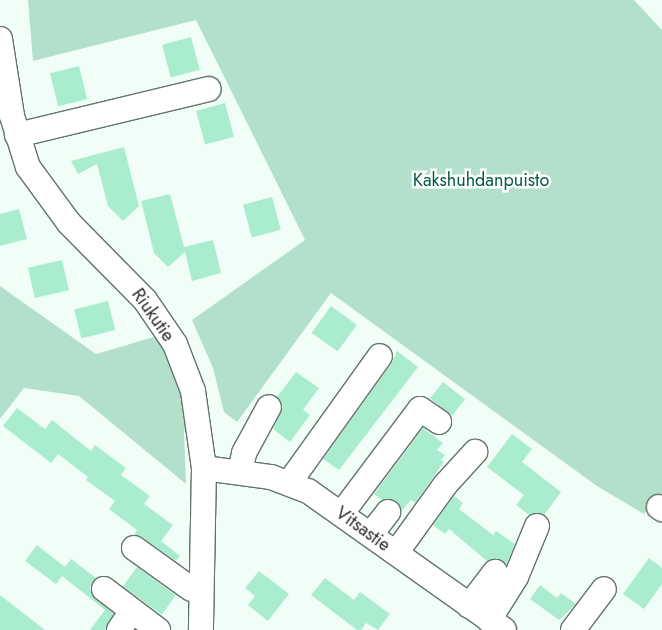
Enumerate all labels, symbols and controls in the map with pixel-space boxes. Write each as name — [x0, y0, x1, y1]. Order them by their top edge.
park label: Kakshuhdanpuisto — [413, 169, 549, 191]
street label: Riukutie — [127, 284, 179, 346]
street label: Vitsastie — [331, 502, 395, 556]

